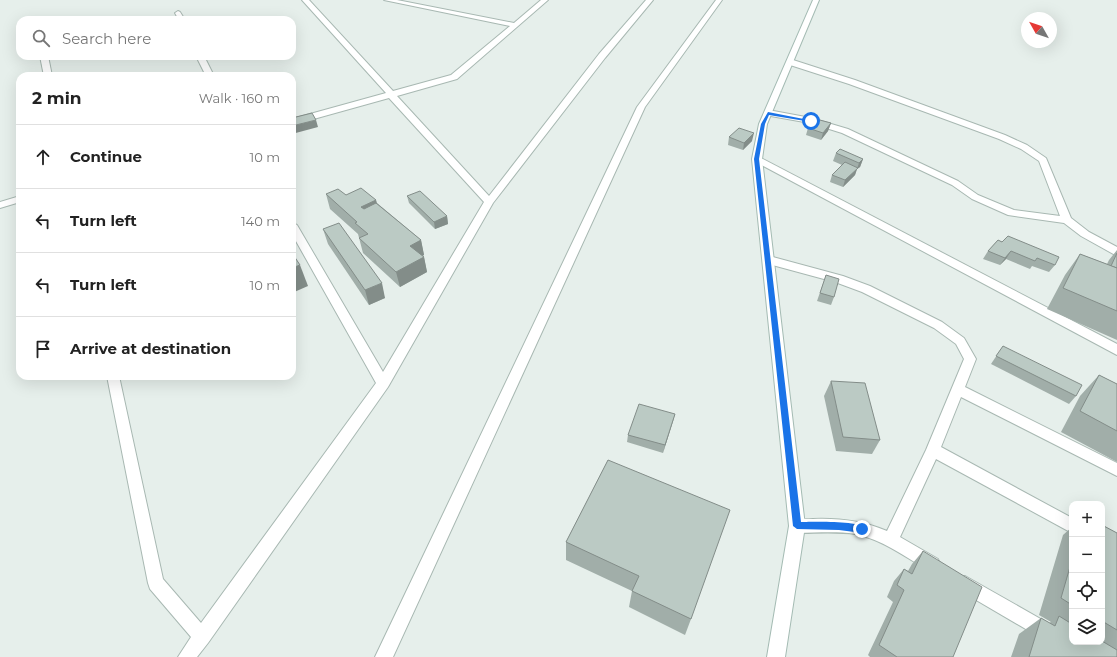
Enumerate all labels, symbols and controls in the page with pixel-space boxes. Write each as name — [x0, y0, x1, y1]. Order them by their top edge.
north arrow — [1021, 12, 1057, 48]
search box — [16, 16, 296, 60]
icon: search — [30, 27, 52, 49]
text: Search here — [62, 29, 151, 48]
text: 2 min — [32, 88, 82, 108]
text: Walk · 160 m — [199, 90, 280, 106]
route start — [802, 112, 820, 130]
icon: ahead — [32, 146, 54, 168]
text: Continue — [70, 147, 142, 166]
text: 10 m — [250, 149, 280, 165]
icon: left — [32, 210, 54, 232]
text: Turn left — [70, 211, 137, 230]
text: 140 m — [241, 213, 280, 229]
icon: left — [32, 274, 54, 296]
text: Turn left — [70, 275, 137, 294]
text: 10 m — [250, 277, 280, 293]
icon: arrive — [32, 338, 54, 360]
text: Arrive at destination — [70, 339, 231, 358]
map controls — [1069, 501, 1105, 645]
button: + — [1069, 501, 1105, 537]
route end — [853, 520, 871, 538]
button: − — [1069, 537, 1105, 573]
button: locate — [1069, 573, 1105, 609]
button: layers — [1069, 609, 1105, 645]

